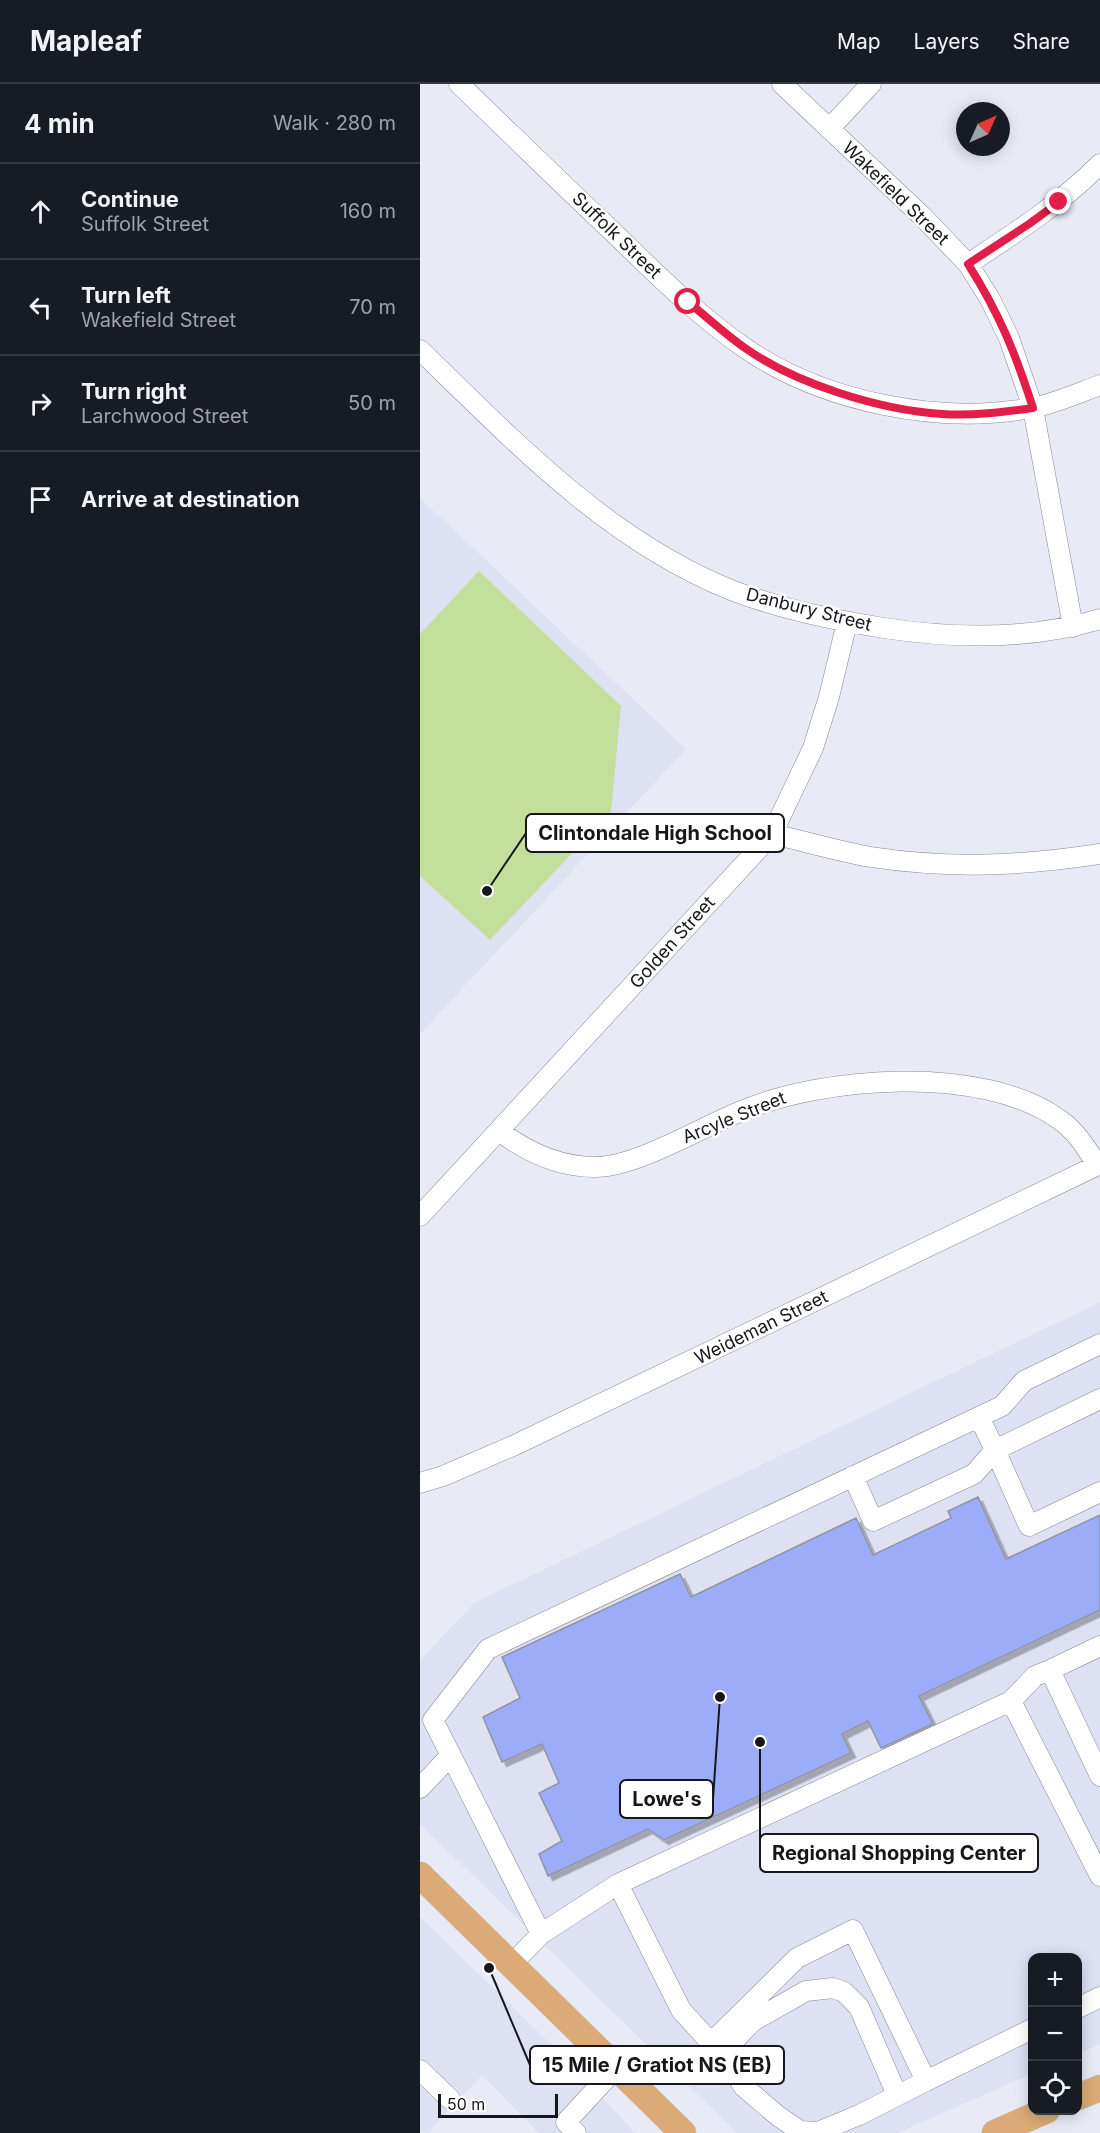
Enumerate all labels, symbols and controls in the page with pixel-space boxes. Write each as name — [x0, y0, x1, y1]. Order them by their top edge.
text: Mapleaf — [30, 24, 142, 58]
text: Map — [837, 29, 881, 54]
text: Layers — [914, 29, 980, 54]
text: Share — [1013, 29, 1070, 54]
north arrow — [956, 102, 1010, 156]
text: 4 min — [24, 108, 95, 139]
text: Walk · 280 m — [273, 111, 396, 135]
street label: Wakefield Street — [838, 137, 954, 249]
text: Continue — [81, 186, 179, 212]
street label: Suffolk Street — [568, 187, 666, 283]
route end — [1045, 188, 1071, 214]
icon: ahead — [24, 195, 57, 228]
text: 160 m — [340, 199, 396, 223]
text: Suffolk Street — [81, 212, 209, 236]
text: Turn left — [81, 282, 171, 308]
route start — [674, 288, 700, 314]
icon: left — [24, 291, 57, 324]
text: 70 m — [349, 295, 396, 319]
text: Wakefield Street — [81, 308, 236, 332]
text: Turn right — [81, 378, 187, 404]
icon: right — [24, 387, 57, 420]
text: 50 m — [348, 391, 396, 415]
text: Larchwood Street — [81, 404, 248, 428]
icon: arrive — [24, 483, 57, 516]
text: Arrive at destination — [81, 486, 300, 512]
street label: Danbury Street — [744, 583, 874, 635]
callout: Clintondale High School — [526, 814, 784, 852]
text: Clintondale High School — [538, 821, 772, 845]
street label: Golden Street — [625, 892, 719, 992]
street label: Arcyle Street — [679, 1087, 789, 1147]
street label: Weideman Street — [691, 1286, 831, 1368]
callout: Lowe's — [620, 1780, 713, 1818]
text: Lowe's — [632, 1787, 702, 1811]
callout: Regional Shopping Center — [760, 1834, 1038, 1872]
text: Regional Shopping Center — [772, 1841, 1026, 1865]
map controls — [1028, 1953, 1082, 2115]
button: + — [1028, 1953, 1082, 2007]
button: − — [1028, 2007, 1082, 2061]
callout: 15 Mile / Gratiot NS (EB) — [530, 2046, 784, 2084]
text: 15 Mile / Gratiot NS (EB) — [542, 2053, 772, 2077]
button: locate — [1028, 2061, 1082, 2115]
scale bar — [438, 2091, 558, 2118]
text: 50 m — [447, 2094, 485, 2114]

